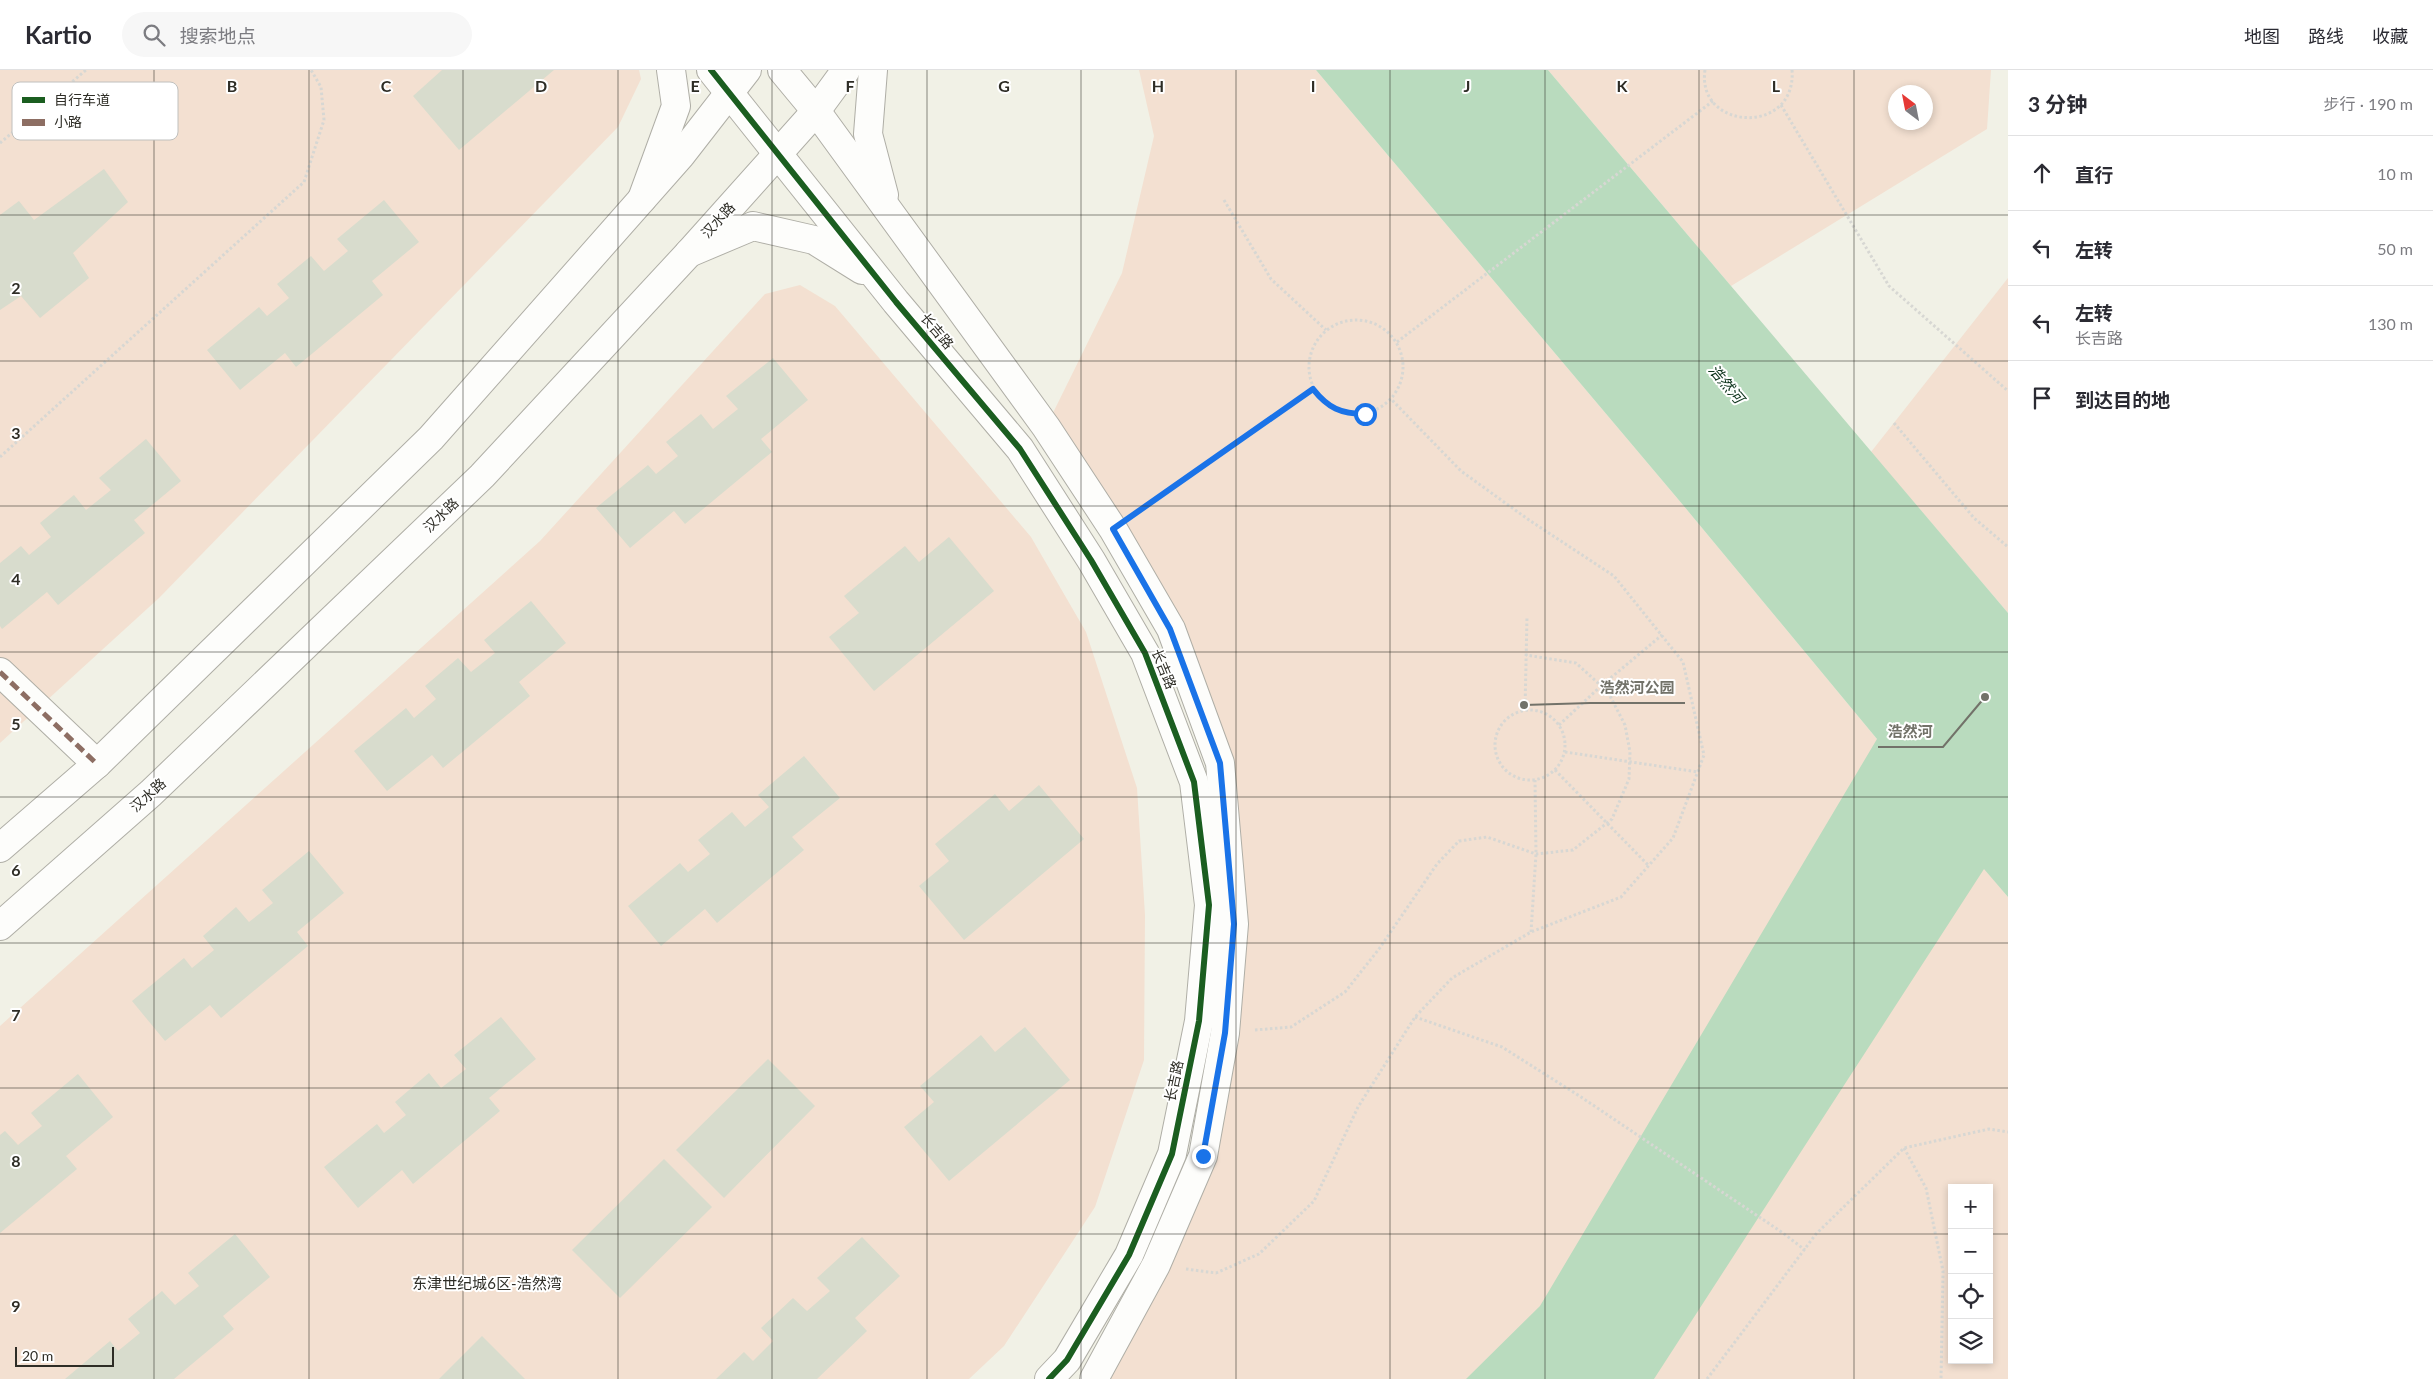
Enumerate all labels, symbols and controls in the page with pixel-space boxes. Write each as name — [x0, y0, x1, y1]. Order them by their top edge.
search box — [122, 12, 472, 57]
text: Kartio — [25, 20, 92, 49]
icon: search — [140, 21, 168, 49]
text: 搜索地点 — [180, 24, 256, 47]
text: 地图 — [2244, 25, 2280, 47]
text: 路线 — [2308, 25, 2344, 47]
text: 收藏 — [2372, 25, 2408, 47]
text: B — [227, 76, 237, 95]
text: C — [381, 76, 392, 95]
text: D — [535, 76, 547, 95]
text: E — [690, 76, 700, 95]
text: F — [845, 76, 855, 95]
text: G — [998, 76, 1010, 95]
text: H — [1152, 76, 1164, 95]
text: I — [1311, 76, 1315, 95]
text: J — [1464, 76, 1470, 95]
text: K — [1617, 76, 1629, 95]
text: L — [1772, 76, 1781, 95]
legend — [12, 82, 178, 140]
north arrow — [1888, 85, 1933, 130]
text: 自行车道 — [54, 91, 110, 108]
text: 3 分钟 — [2028, 91, 2087, 116]
text: 步行 · 190 m — [2324, 94, 2413, 113]
text: 小路 — [54, 113, 82, 130]
icon: ahead — [2028, 159, 2056, 187]
text: 直行 — [2075, 163, 2113, 186]
text: 10 m — [2377, 164, 2413, 183]
street label: 汉水路 — [697, 198, 738, 241]
icon: left — [2028, 234, 2056, 262]
text: 左转 — [2075, 238, 2113, 261]
text: 50 m — [2377, 239, 2413, 258]
text: 2 — [11, 278, 21, 297]
text: 左转 — [2075, 301, 2113, 324]
street label: 长吉路 — [917, 309, 957, 352]
icon: left — [2028, 309, 2056, 337]
text: 130 m — [2368, 314, 2413, 333]
text: 长吉路 — [2075, 328, 2123, 347]
water label: 浩然河 — [1705, 360, 1750, 409]
icon: arrive — [2028, 384, 2056, 412]
text: 到达目的地 — [2075, 388, 2170, 411]
route start — [1354, 403, 1377, 426]
text: 3 — [11, 423, 21, 442]
street label: 汉水路 — [420, 494, 462, 535]
text: 4 — [11, 569, 21, 588]
street label: 长吉路 — [1149, 646, 1180, 691]
callout: 浩然河公园 — [1590, 673, 1685, 703]
text: 浩然河公园 — [1599, 678, 1675, 696]
text: 5 — [11, 714, 21, 733]
callout: 浩然河 — [1878, 717, 1943, 747]
text: 浩然河 — [1887, 722, 1933, 740]
street label: 汉水路 — [126, 774, 169, 815]
text: 6 — [11, 860, 21, 879]
text: 7 — [11, 1005, 21, 1024]
street label: 长吉路 — [1161, 1059, 1186, 1103]
route end — [1192, 1145, 1215, 1168]
text: 8 — [11, 1151, 21, 1170]
map controls — [1948, 1184, 1993, 1364]
button: + — [1948, 1184, 1993, 1229]
button: − — [1948, 1229, 1993, 1274]
district label: 东津世纪城6区-浩然湾 — [412, 1274, 562, 1292]
button: locate — [1948, 1274, 1993, 1319]
text: 9 — [11, 1296, 21, 1315]
button: layers — [1948, 1319, 1993, 1364]
scale bar — [15, 1344, 114, 1367]
text: 20 m — [22, 1347, 53, 1364]

